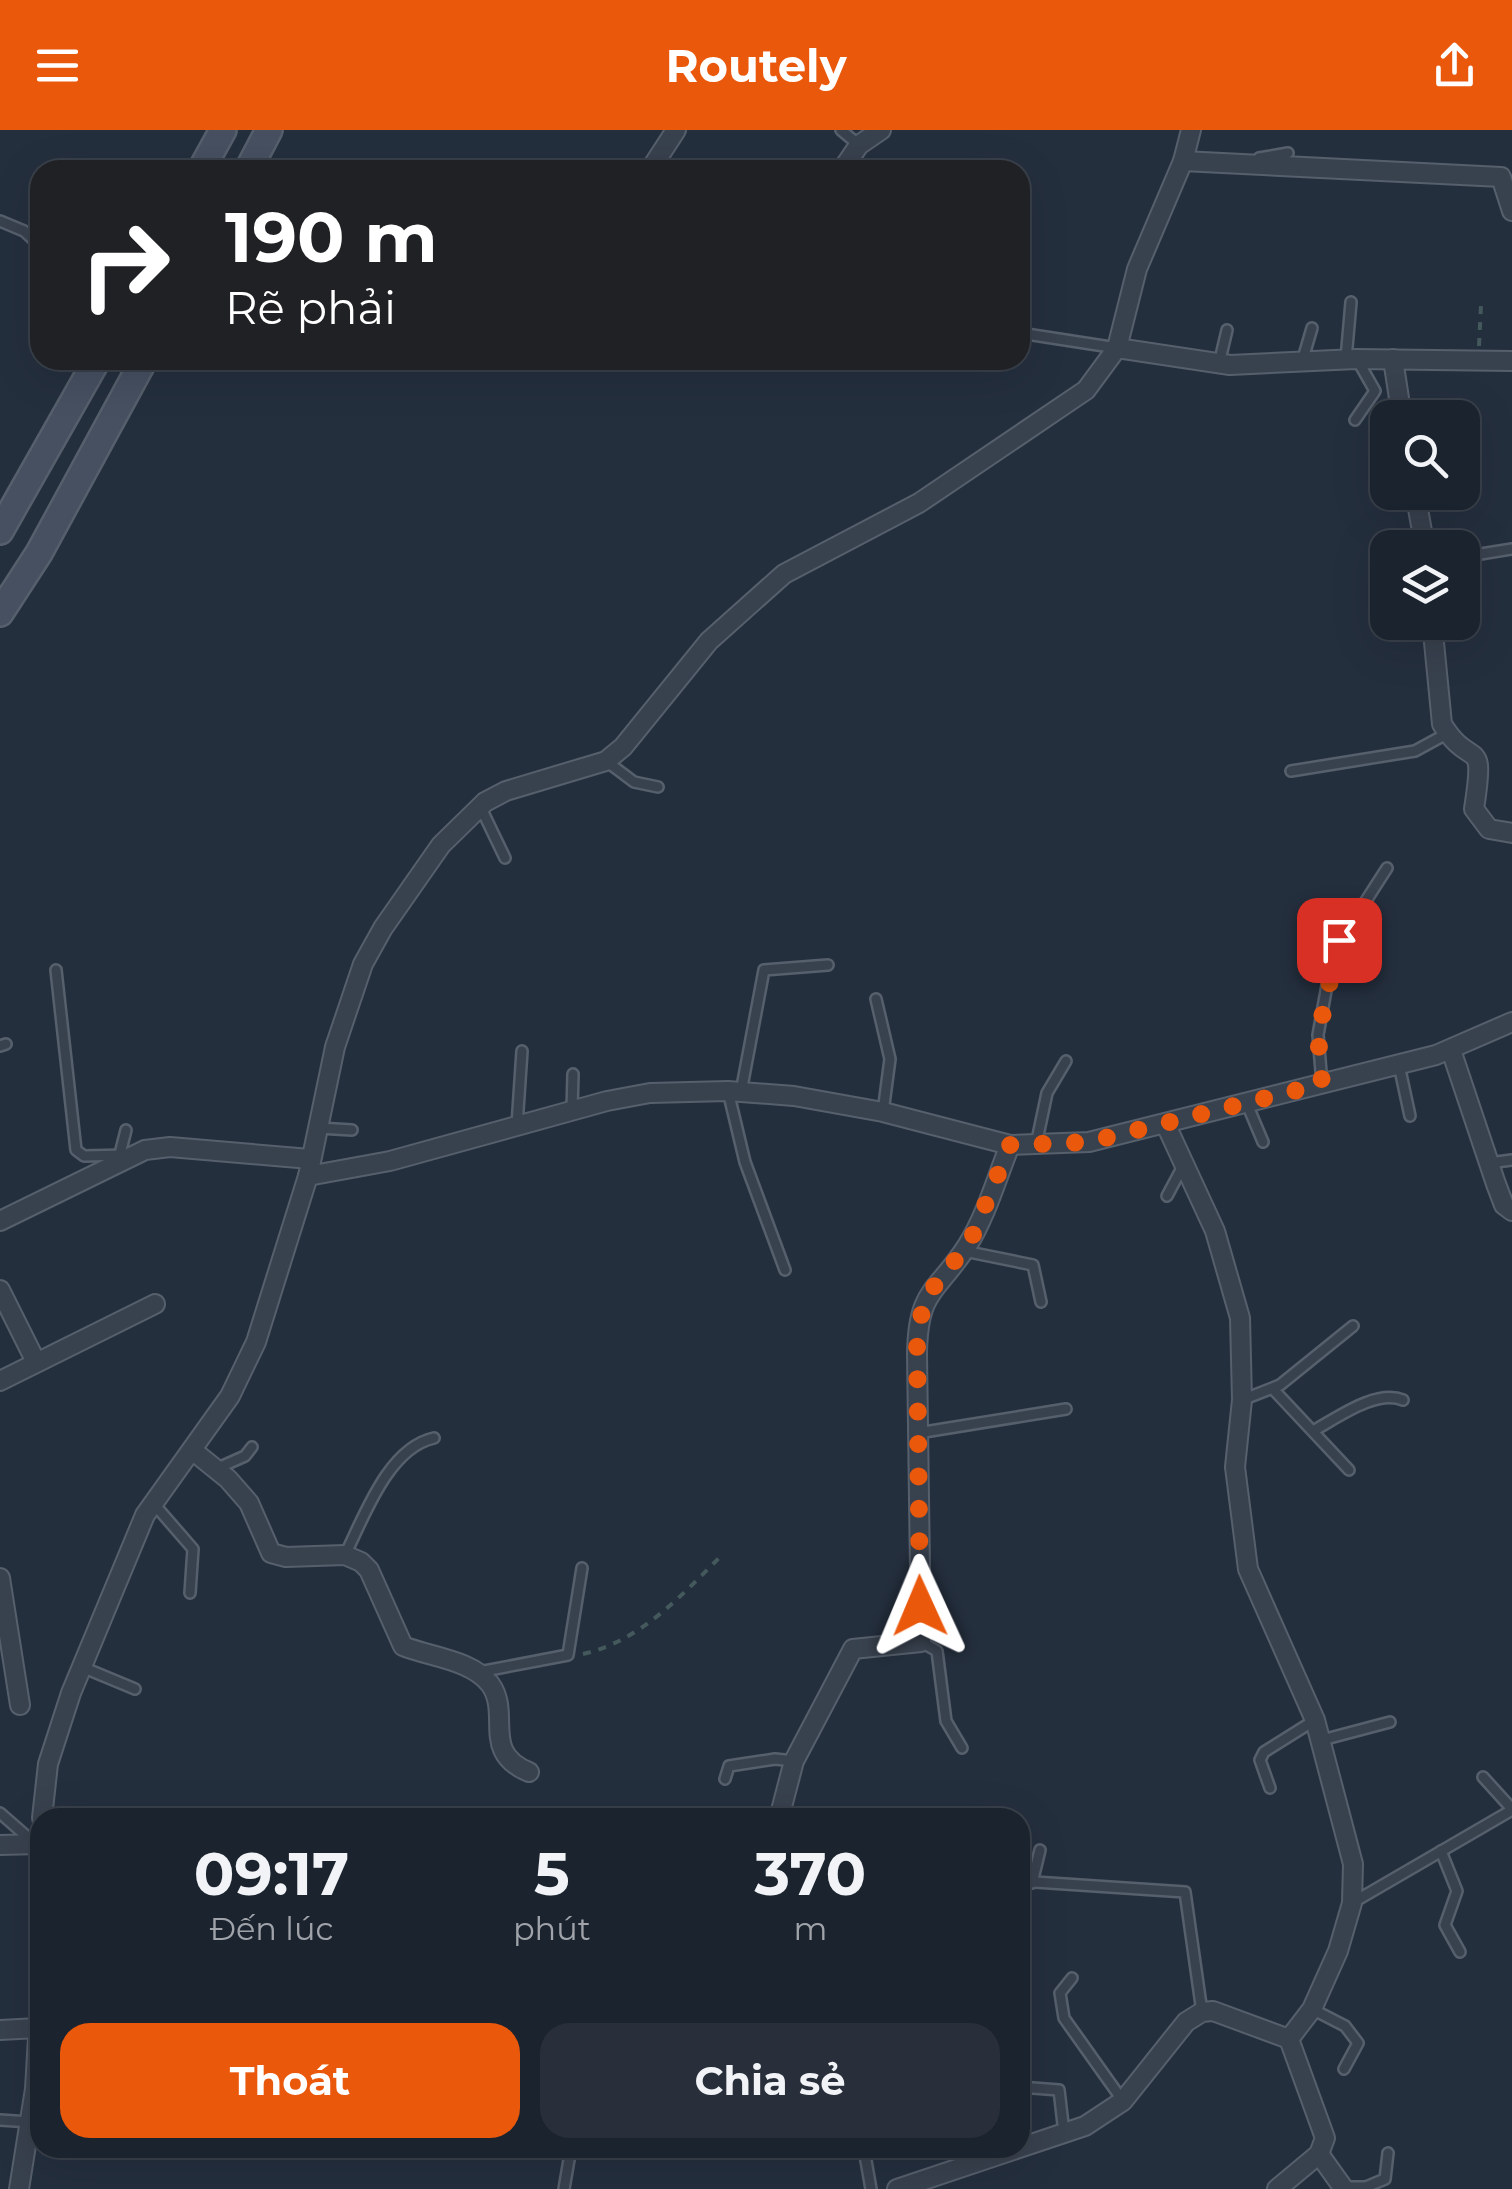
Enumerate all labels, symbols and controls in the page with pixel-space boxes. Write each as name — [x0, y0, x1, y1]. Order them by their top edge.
icon: menu — [30, 38, 85, 93]
text: Routely — [665, 38, 847, 93]
icon: share — [1427, 38, 1482, 93]
text: 190 m — [225, 194, 438, 280]
icon: right — [60, 200, 190, 330]
text: Rẽ phải — [225, 280, 396, 335]
map controls — [1370, 400, 1480, 640]
button: search — [1370, 400, 1480, 510]
button: layers — [1370, 530, 1480, 640]
pin — [1297, 898, 1382, 983]
icon: arrive — [1312, 913, 1367, 968]
position arrow — [868, 1554, 972, 1658]
text: 09:17 — [194, 1837, 349, 1910]
text: 5 — [534, 1837, 570, 1910]
text: 370 — [754, 1837, 866, 1910]
text: Đến lúc — [209, 1909, 333, 1948]
text: phút — [513, 1909, 591, 1948]
text: m — [793, 1909, 827, 1948]
button: Thoát — [60, 2023, 520, 2138]
button: Chia sẻ — [540, 2023, 1000, 2138]

